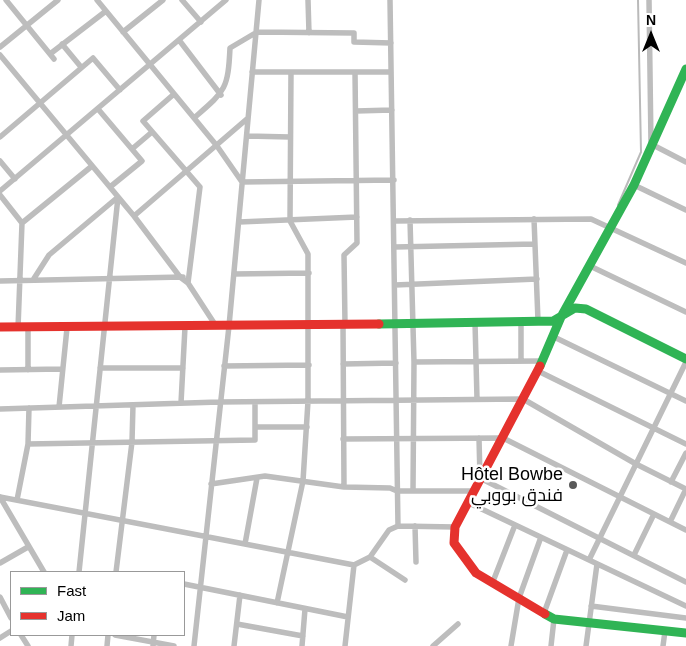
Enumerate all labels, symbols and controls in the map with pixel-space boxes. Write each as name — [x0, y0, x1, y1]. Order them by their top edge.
north arrow — [626, 10, 676, 60]
text: N — [646, 12, 656, 28]
place label: Hôtel Bowbe فندق بووبي — [461, 464, 563, 506]
marker: Hôtel Bowbe فندق بووبي — [567, 479, 579, 491]
legend — [10, 571, 185, 636]
text: Fast — [57, 582, 86, 599]
text: Jam — [57, 607, 85, 624]

